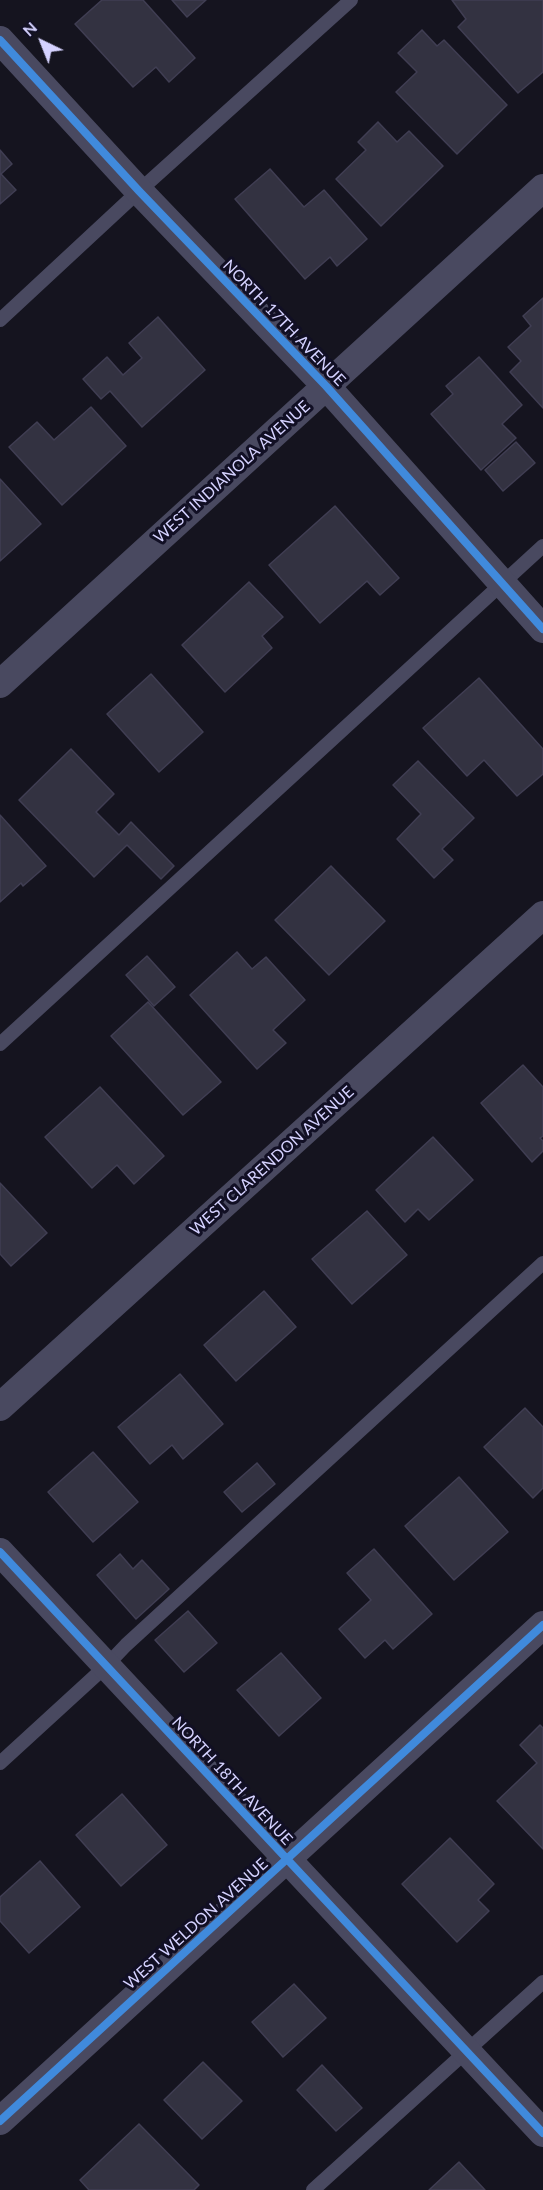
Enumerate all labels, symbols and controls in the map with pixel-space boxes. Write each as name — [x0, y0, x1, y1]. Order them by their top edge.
north arrow — [12, 12, 72, 72]
text: N — [18, 17, 40, 40]
street label: NORTH 17TH AVENUE — [219, 256, 349, 390]
street label: WEST INDIANOLA AVENUE — [150, 397, 314, 547]
street label: WEST CLARENDON AVENUE — [186, 1082, 358, 1240]
street label: NORTH 18TH AVENUE — [168, 1713, 296, 1849]
street label: WEST WELDON AVENUE — [120, 1854, 272, 1994]

